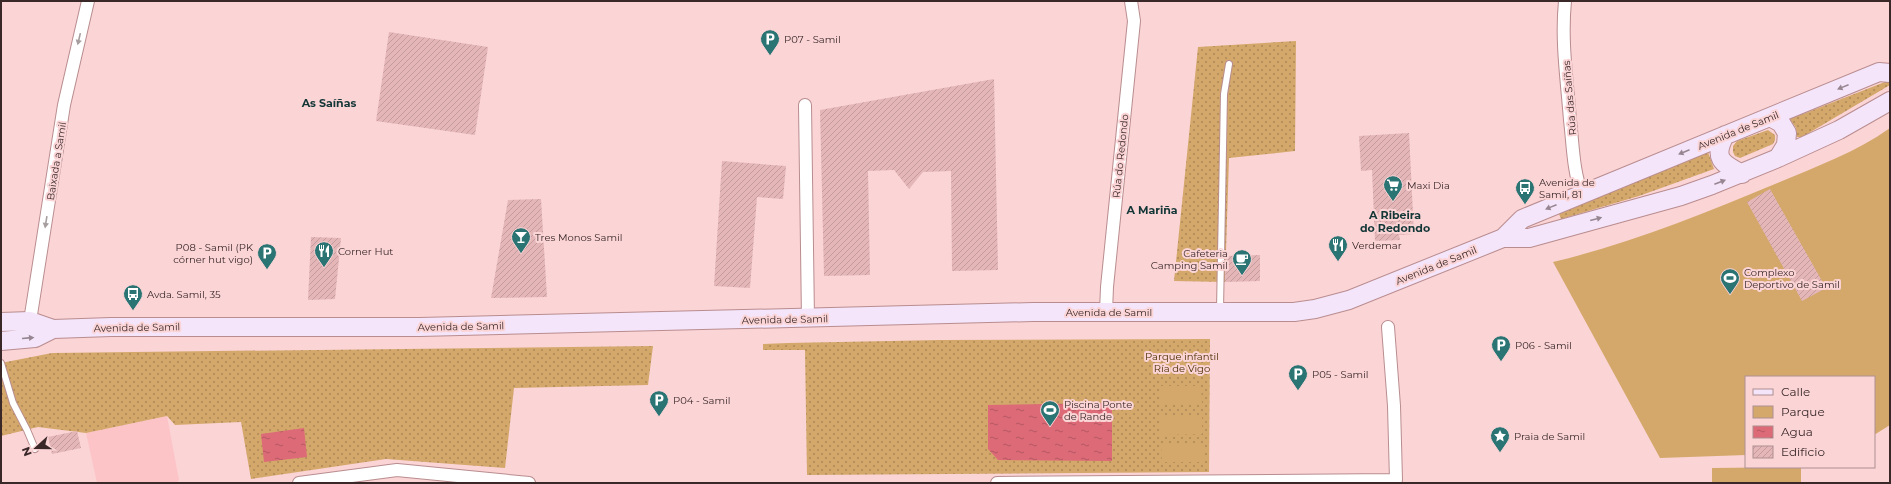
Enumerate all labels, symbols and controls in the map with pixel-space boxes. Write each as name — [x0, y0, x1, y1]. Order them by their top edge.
parking icon: P07 - Samil — [759, 28, 781, 56]
one-way arrow — [76, 33, 82, 45]
place label: P07 - Samil — [784, 33, 841, 46]
street label: Rúa das Saíñas — [1560, 60, 1579, 136]
one-way arrow — [1838, 84, 1849, 90]
district label: As Saíñas — [301, 96, 356, 110]
street label: Avenida de Samil — [1696, 108, 1781, 153]
street label: Rúa do Redondo — [1110, 113, 1131, 199]
street label: Baixada a Samil — [44, 121, 69, 201]
one-way arrow — [1678, 150, 1690, 156]
supermarket icon: Maxi Dia — [1382, 174, 1404, 202]
place label: Avenida de Samil, 81 — [1539, 176, 1595, 201]
bus stop icon: Avenida de Samil, 81 — [1514, 177, 1536, 205]
place label: Maxi Dia — [1407, 179, 1450, 192]
one-way arrow — [1715, 179, 1727, 185]
district label: A Mariña — [1125, 203, 1178, 217]
one-way arrow — [1546, 204, 1557, 210]
district label: A Ribeira do Redondo — [1360, 208, 1430, 235]
one-way arrow — [43, 216, 49, 228]
one-way arrow — [1589, 216, 1602, 222]
bar icon: Tres Monos Samil — [510, 226, 532, 254]
place label: Tres Monos Samil — [535, 231, 622, 244]
restaurant icon: Verdemar — [1327, 234, 1349, 262]
place label: Verdemar — [1352, 239, 1402, 252]
restaurant icon: Corner Hut — [313, 240, 335, 268]
place label: P08 - Samil (PK córner hut vigo) — [173, 241, 254, 266]
parking icon: P08 - Samil (PK córner hut vigo) — [256, 242, 278, 270]
street label: Avenida de Samil — [1394, 243, 1479, 288]
place label: Corner Hut — [338, 245, 393, 258]
place label: Cafeteria Camping Samil — [1151, 247, 1228, 272]
cafe icon: Cafeteria Camping Samil — [1231, 248, 1253, 276]
place label: Complexo Deportivo de Samil — [1744, 266, 1840, 291]
sports icon: Complexo Deportivo de Samil — [1719, 267, 1741, 295]
bus stop icon: Avda. Samil, 35 — [122, 283, 144, 311]
place label: Avda. Samil, 35 — [147, 288, 221, 301]
street label: Avenida de Samil — [1066, 306, 1152, 319]
street label: Avenida de Samil — [742, 312, 828, 327]
street label: Avenida de Samil — [418, 319, 504, 334]
street label: Avenida de Samil — [94, 320, 180, 335]
parking icon: P06 - Samil — [1490, 334, 1512, 362]
one-way arrow — [22, 335, 34, 342]
place label: P06 - Samil — [1515, 339, 1572, 352]
park label: Parque infantil Ría de Vigo — [1145, 350, 1219, 375]
parking icon: P05 - Samil — [1287, 363, 1309, 391]
place label: P05 - Samil — [1312, 368, 1369, 381]
legend — [1745, 376, 1875, 468]
text: Calle — [1781, 384, 1810, 399]
parking icon: P04 - Samil — [648, 389, 670, 417]
place label: P04 - Samil — [673, 394, 731, 407]
place label: Piscina Ponte de Rande — [1064, 398, 1132, 423]
sports icon: Piscina Ponte de Rande — [1039, 399, 1061, 427]
text: Parque — [1781, 404, 1825, 419]
text: Agua — [1781, 424, 1813, 439]
place icon: Praia de Samil — [1489, 425, 1511, 453]
north arrow — [16, 428, 56, 468]
place label: Praia de Samil — [1514, 430, 1585, 443]
text: Edificio — [1781, 444, 1825, 459]
text: N — [19, 445, 35, 458]

